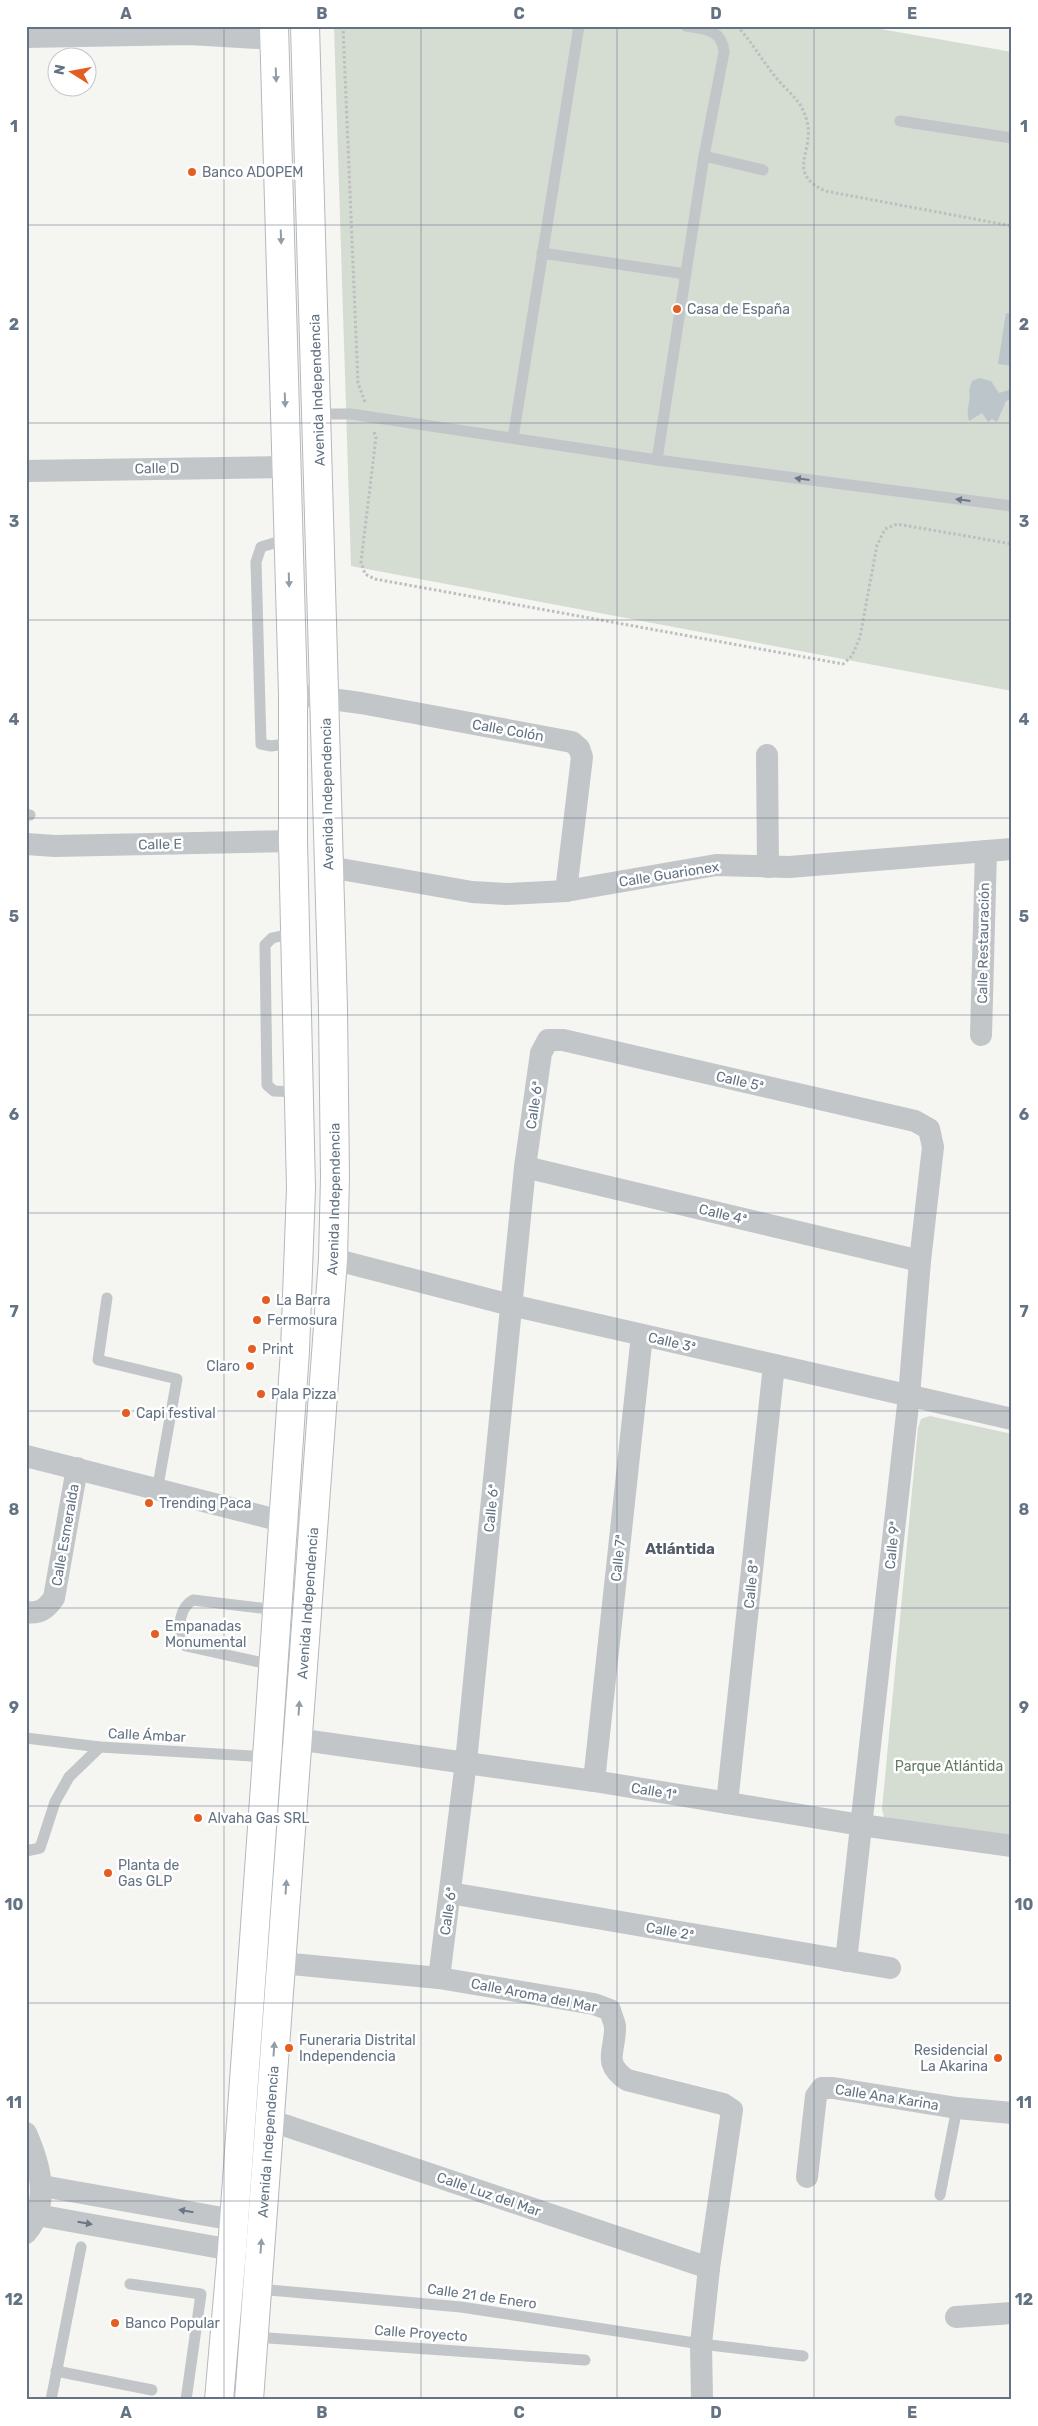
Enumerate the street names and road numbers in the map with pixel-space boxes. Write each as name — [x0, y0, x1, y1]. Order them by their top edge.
street label: Avenida Independencia — [306, 314, 329, 466]
street label: Calle D — [134, 460, 180, 477]
street label: Calle Colón — [471, 716, 545, 745]
street label: Avenida Independencia — [318, 718, 337, 870]
street label: Calle E — [138, 836, 182, 853]
street label: Calle Guarionex — [618, 858, 721, 891]
street label: Calle Restauración — [974, 882, 993, 1004]
street label: Calle 5ª — [714, 1068, 765, 1095]
street label: Calle 6ª — [523, 1080, 546, 1130]
street label: Avenida Independencia — [324, 1123, 344, 1276]
street label: Calle 4ª — [697, 1201, 749, 1228]
street label: Calle 3ª — [646, 1329, 697, 1356]
street label: Calle Esmeralda — [48, 1483, 83, 1587]
street label: Calle 6ª — [481, 1483, 502, 1533]
street label: Calle 9ª — [882, 1520, 903, 1570]
street label: Avenida Independencia — [294, 1527, 322, 1680]
street label: Calle 7ª — [608, 1534, 629, 1583]
street label: Calle 8ª — [740, 1559, 763, 1609]
street label: Calle Ámbar — [108, 1724, 187, 1746]
street label: Calle 1ª — [630, 1779, 678, 1804]
street label: Calle 6ª — [437, 1886, 460, 1936]
street label: Calle 2ª — [645, 1919, 695, 1944]
street label: Calle Aroma del Mar — [469, 1975, 599, 2016]
street label: Avenida Independencia — [254, 2065, 283, 2218]
street label: Calle Ana Karina — [834, 2081, 940, 2114]
street label: Calle Luz del Mar — [435, 2169, 544, 2220]
street label: Calle 21 de Enero — [426, 2280, 538, 2313]
street label: Calle Proyecto — [374, 2322, 468, 2345]

